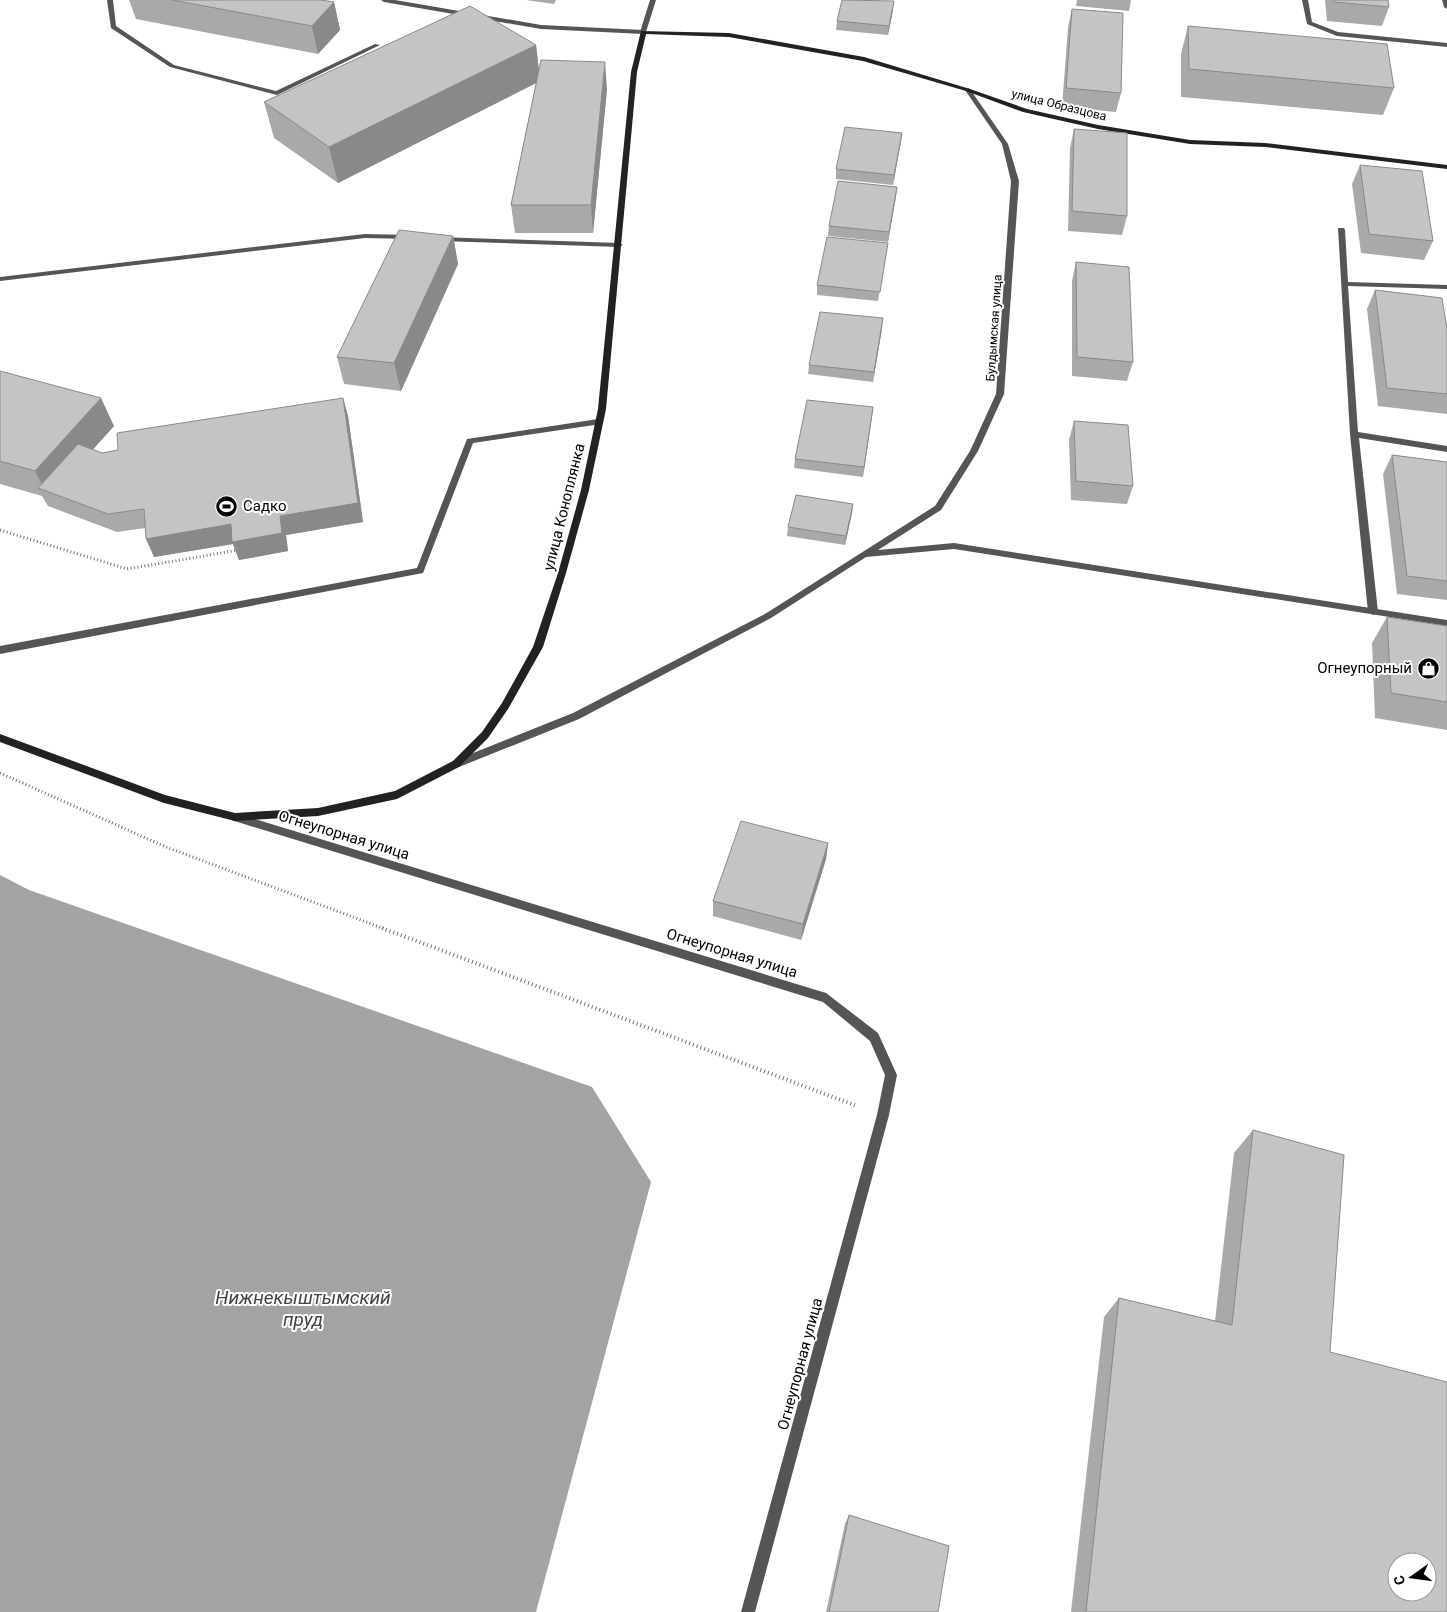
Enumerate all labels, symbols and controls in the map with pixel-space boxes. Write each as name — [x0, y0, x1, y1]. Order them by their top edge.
street label: улица Образцова — [1010, 86, 1108, 124]
street label: Булдымская улица — [983, 274, 1005, 382]
street label: улица Коноплянка — [539, 441, 589, 573]
sports icon: Садко — [215, 494, 239, 518]
place label: Садко — [243, 497, 286, 515]
shop icon: Огнеупорный — [1416, 656, 1440, 680]
place label: Огнеупорный — [1317, 659, 1412, 677]
street label: Огнеупорная улица — [276, 807, 412, 863]
street label: Огнеупорная улица — [664, 925, 800, 981]
water label: Нижнекыштымский пруд — [215, 1286, 391, 1331]
street label: Огнеупорная улица — [774, 1296, 826, 1432]
north arrow — [1387, 1552, 1437, 1602]
text: С — [1391, 1574, 1408, 1587]

